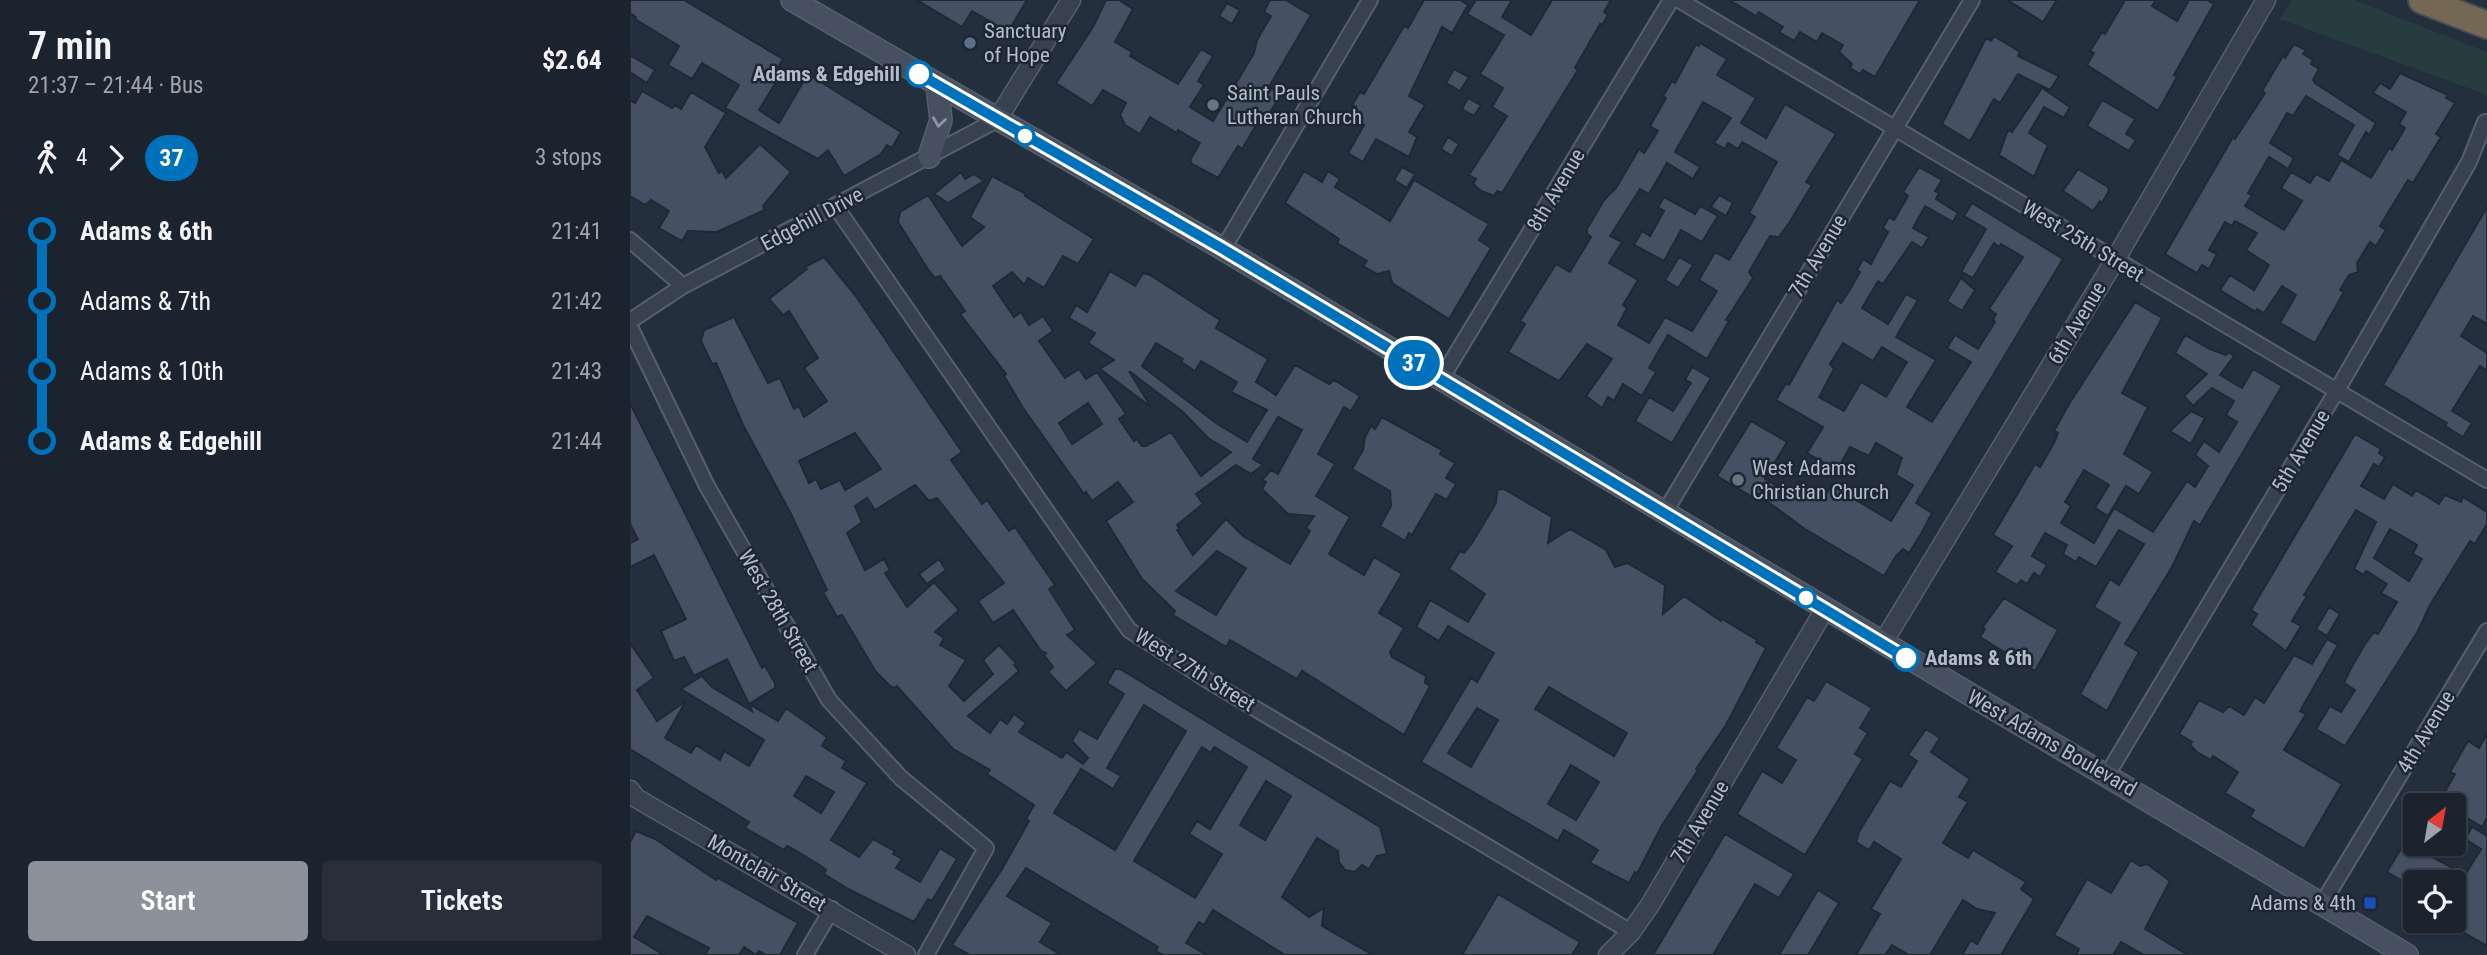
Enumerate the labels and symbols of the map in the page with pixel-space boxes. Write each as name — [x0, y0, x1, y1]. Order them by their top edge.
place label: Sanctuary of Hope — [984, 19, 1067, 67]
marker: Sanctuary of Hope — [962, 35, 978, 51]
marker: Adams & Edgehill — [906, 61, 932, 87]
place label: Adams & Edgehill — [753, 62, 900, 86]
place label: Saint Pauls Lutheran Church — [1227, 81, 1362, 129]
marker: Saint Pauls Lutheran Church — [1205, 97, 1221, 113]
one-way arrow — [932, 116, 947, 128]
unlabelled marker — [1015, 126, 1035, 146]
street label: 8th Avenue — [1522, 144, 1590, 236]
street label: Edgehill Drive — [757, 182, 867, 256]
street label: West 25th Street — [2018, 195, 2148, 287]
street label: 7th Avenue — [1784, 210, 1852, 302]
street label: 6th Avenue — [2043, 277, 2111, 369]
line badge: 37 — [1382, 340, 1446, 386]
street label: 5th Avenue — [2267, 405, 2335, 497]
place label: West Adams Christian Church — [1752, 456, 1889, 504]
marker: West Adams Christian Church — [1730, 472, 1746, 488]
street label: West 28th Street — [733, 546, 823, 676]
unlabelled marker — [1796, 588, 1816, 608]
street label: West 27th Street — [1130, 623, 1260, 717]
marker: Adams & 6th — [1893, 645, 1919, 671]
place label: Adams & 6th — [1925, 646, 2032, 670]
street label: West Adams Boulevard — [1963, 685, 2141, 801]
street label: 4th Avenue — [2392, 686, 2460, 778]
street label: 7th Avenue — [1666, 776, 1734, 868]
north arrow — [2403, 793, 2466, 856]
street label: Montclair Street — [704, 829, 830, 917]
place label: Adams & 4th — [2250, 891, 2356, 915]
marker: Adams & 4th — [2362, 895, 2378, 911]

